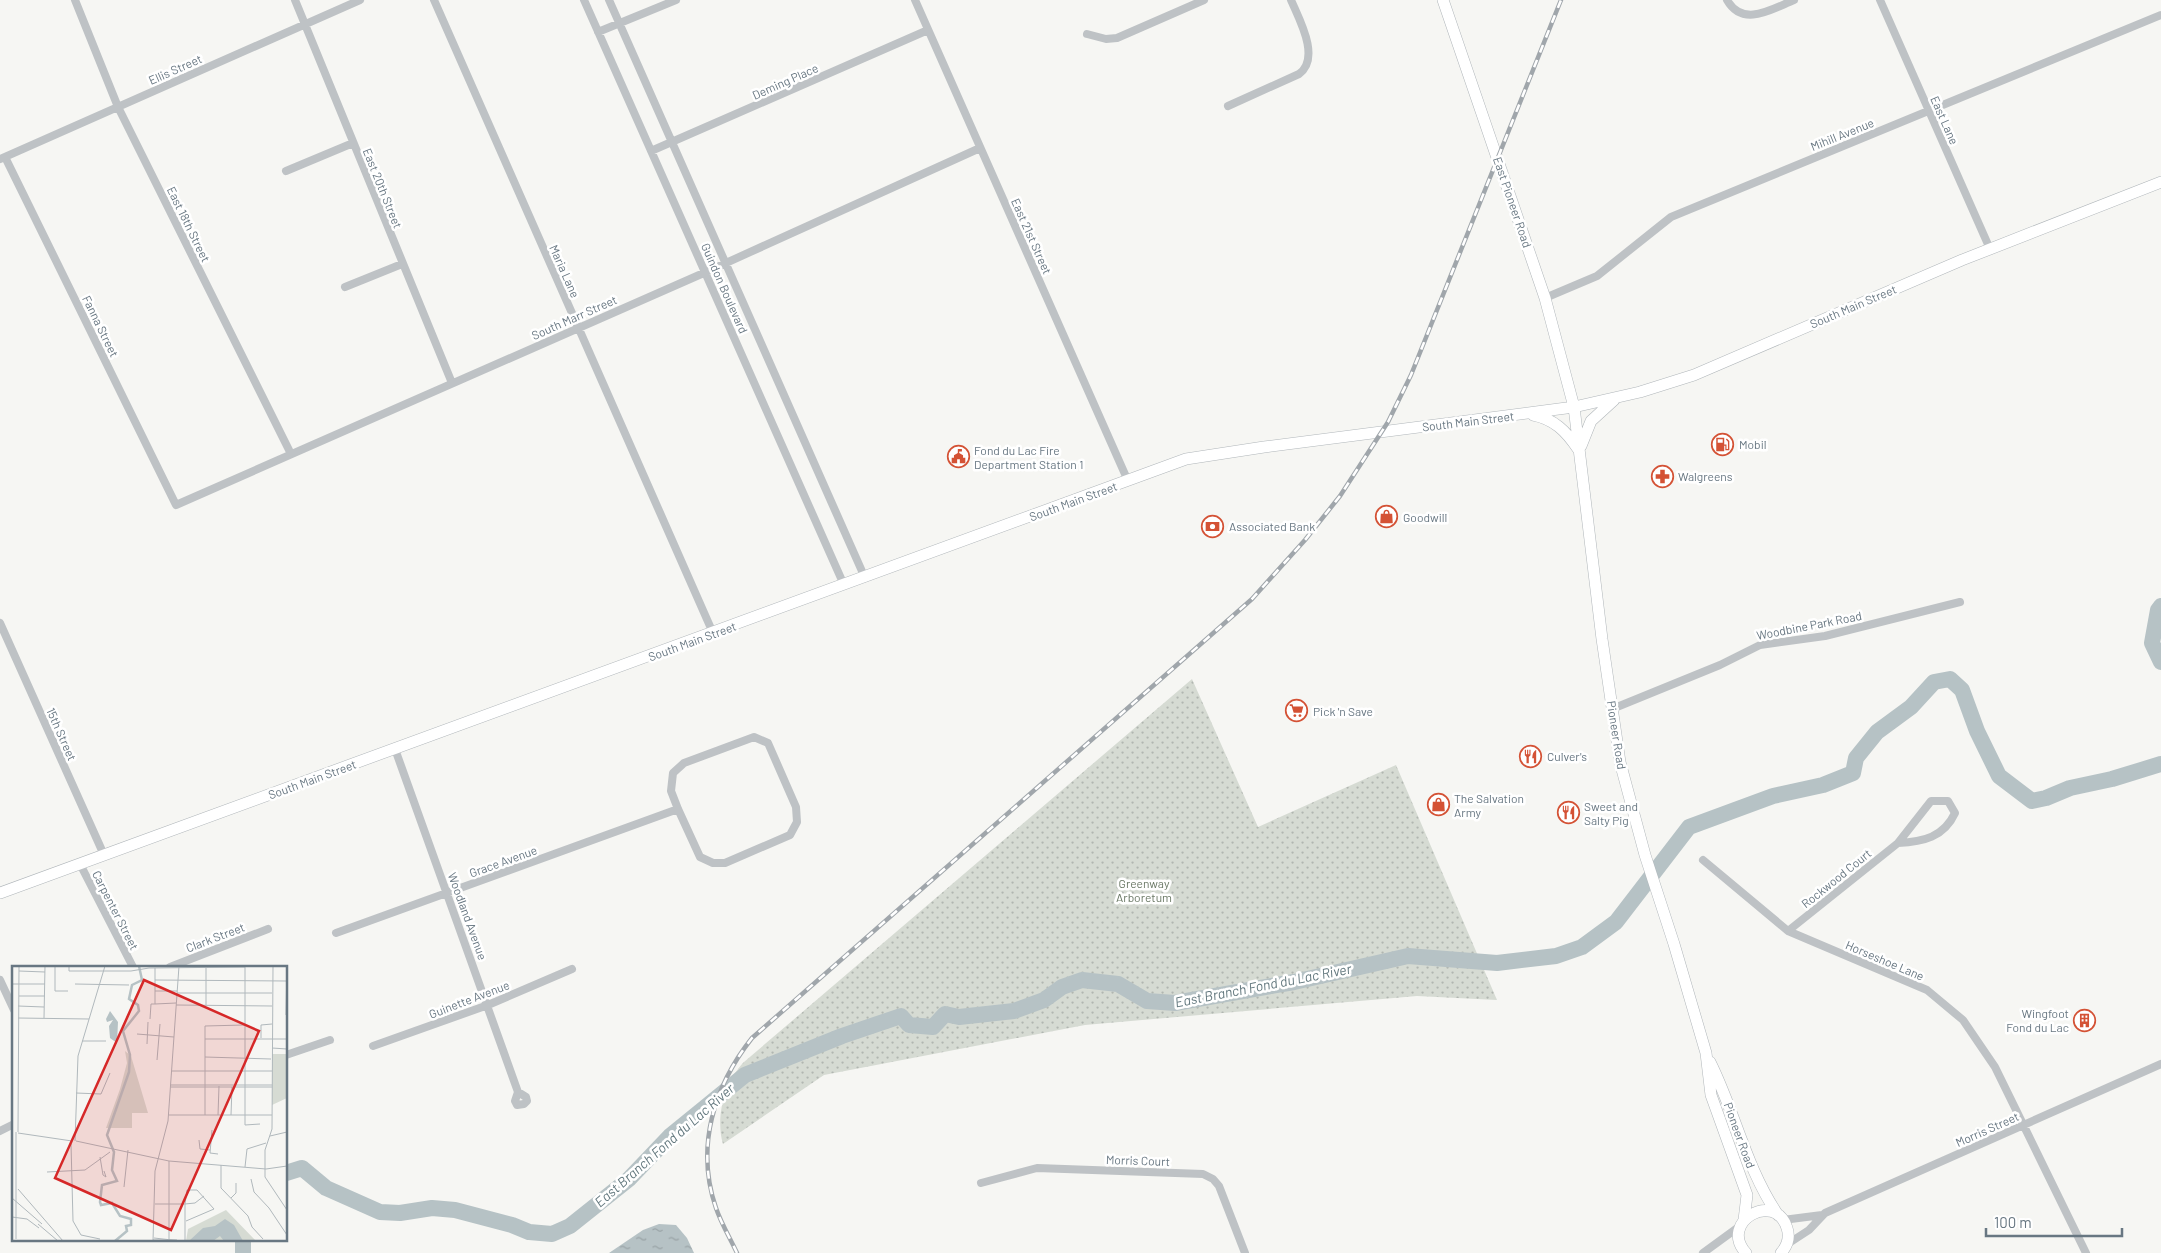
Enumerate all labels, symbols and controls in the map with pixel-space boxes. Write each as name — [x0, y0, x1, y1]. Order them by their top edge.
street label: Ellis Street — [146, 51, 204, 87]
street label: Deming Place — [750, 60, 820, 102]
street label: East Lane — [1928, 94, 1962, 146]
street label: Mihill Avenue — [1808, 115, 1876, 153]
street label: East 20th Street — [361, 146, 405, 230]
street label: East Pioneer Road — [1491, 155, 1535, 249]
street label: East 18th Street — [165, 184, 213, 264]
street label: East 21st Street — [1009, 196, 1055, 276]
street label: Guindon Boulevard — [699, 241, 751, 335]
street label: Maria Lane — [547, 242, 583, 300]
street label: South Main Street — [1808, 281, 1898, 331]
street label: South Marr Street — [529, 292, 619, 342]
street label: Fanna Street — [80, 293, 122, 359]
street label: South Main Street — [1421, 408, 1515, 434]
fuel station icon: Mobil — [1711, 432, 1735, 456]
place label: Mobil — [1739, 437, 1767, 451]
place label: Fond du Lac Fire Department Station 1 — [974, 443, 1083, 471]
public building icon: Fond du Lac Fire Department Station 1 — [946, 445, 970, 469]
pharmacy icon: Walgreens — [1650, 464, 1674, 488]
place label: Walgreens — [1678, 469, 1733, 483]
street label: South Main Street — [1027, 479, 1119, 523]
shop icon: Goodwill — [1375, 505, 1399, 529]
place label: Goodwill — [1403, 510, 1447, 524]
bank icon: Associated Bank — [1201, 514, 1225, 538]
place label: Associated Bank — [1229, 519, 1315, 533]
street label: Woodbine Park Road — [1755, 608, 1863, 642]
street label: South Main Street — [646, 619, 738, 663]
supermarket icon: Pick 'n Save — [1285, 699, 1309, 723]
street label: Pioneer Road — [1605, 700, 1629, 770]
place label: Pick 'n Save — [1313, 704, 1373, 718]
street label: 15th Street — [44, 705, 80, 763]
restaurant icon: Culver's — [1519, 744, 1543, 768]
place label: Culver's — [1547, 749, 1587, 763]
street label: South Main Street — [266, 757, 358, 801]
place label: The Salvation Army — [1454, 791, 1524, 819]
shop icon: The Salvation Army — [1426, 793, 1450, 817]
place label: Sweet and Salty Pig — [1584, 799, 1638, 827]
restaurant icon: Sweet and Salty Pig — [1556, 801, 1580, 825]
street label: Grace Avenue — [467, 842, 539, 880]
street label: Rockwood Court — [1798, 846, 1874, 910]
street label: Carpenter Street — [90, 868, 142, 952]
street label: Woodland Avenue — [446, 870, 490, 962]
park label: Greenway Arboretum — [1116, 876, 1172, 904]
street label: Clark Street — [184, 919, 246, 955]
street label: Horseshoe Lane — [1844, 937, 1926, 983]
water label: East Branch Fond du Lac River — [1173, 959, 1354, 1010]
inset map — [12, 966, 288, 1240]
street label: Guinette Avenue — [427, 977, 511, 1021]
place label: Wingfoot Fond du Lac — [2006, 1006, 2069, 1034]
building icon: Wingfoot Fond du Lac — [2073, 1008, 2097, 1032]
water label: East Branch Fond du Lac River — [591, 1079, 738, 1210]
street label: Pioneer Road — [1722, 1100, 1758, 1170]
street label: Morris Street — [1953, 1109, 2021, 1149]
street label: Morris Court — [1106, 1152, 1170, 1168]
scale bar — [1986, 1206, 2122, 1238]
text: 100 m — [1994, 1213, 2032, 1231]

